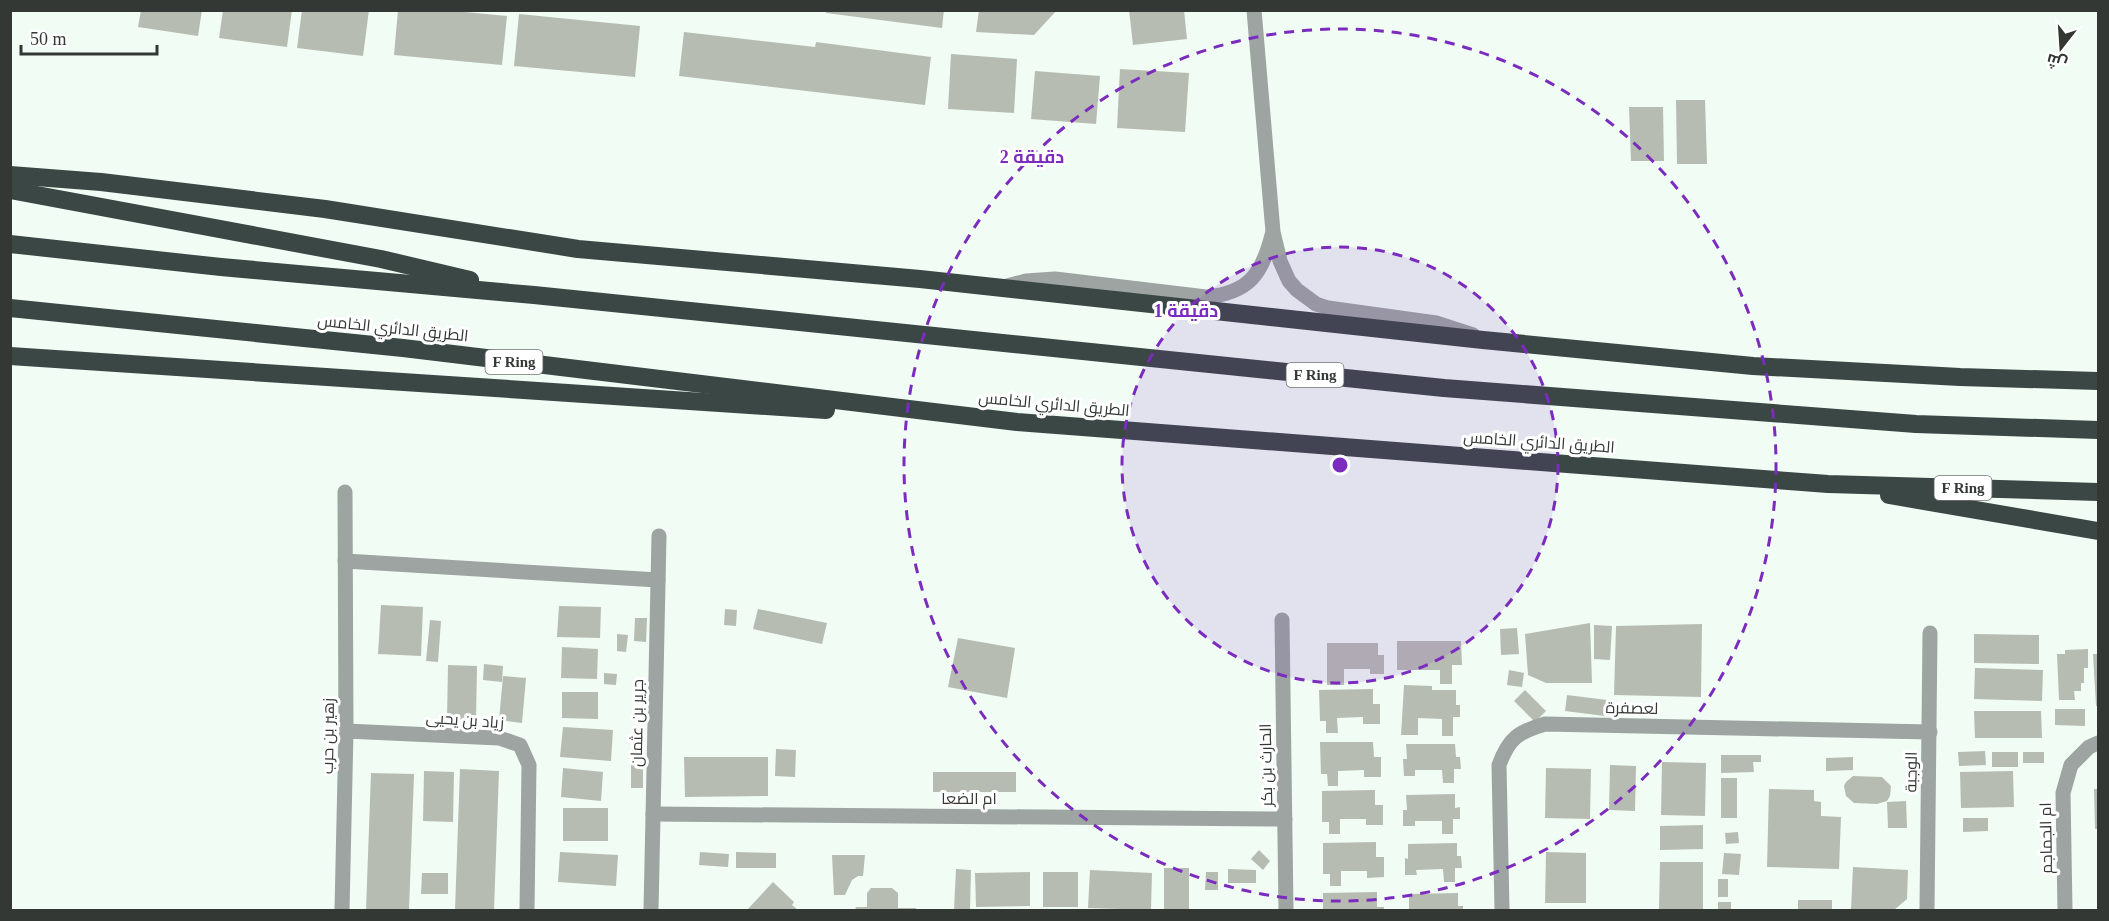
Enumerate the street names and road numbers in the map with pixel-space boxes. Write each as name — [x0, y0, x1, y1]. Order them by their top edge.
street label: الطريق الدائري الخامس — [316, 312, 469, 349]
road number: F Ring — [486, 350, 542, 374]
road number: F Ring — [1286, 363, 1344, 387]
street label: الطريق الدائري الخامس — [977, 389, 1130, 424]
street label: الطريق الدائري الخامس — [1462, 428, 1615, 461]
road number: F Ring — [1934, 476, 1992, 500]
street label: جرير بن عثمان — [628, 679, 648, 767]
street label: زهير بن حرب — [319, 698, 339, 774]
street label: لعصفرة — [1606, 699, 1658, 718]
street label: زياد بن يحيى — [425, 709, 505, 733]
street label: الحارث بن بكر — [1257, 723, 1277, 808]
street label: الوجبة — [1902, 751, 1921, 793]
street label: ام الضعا — [941, 790, 997, 810]
street label: ام الجماجم — [2037, 802, 2058, 874]

